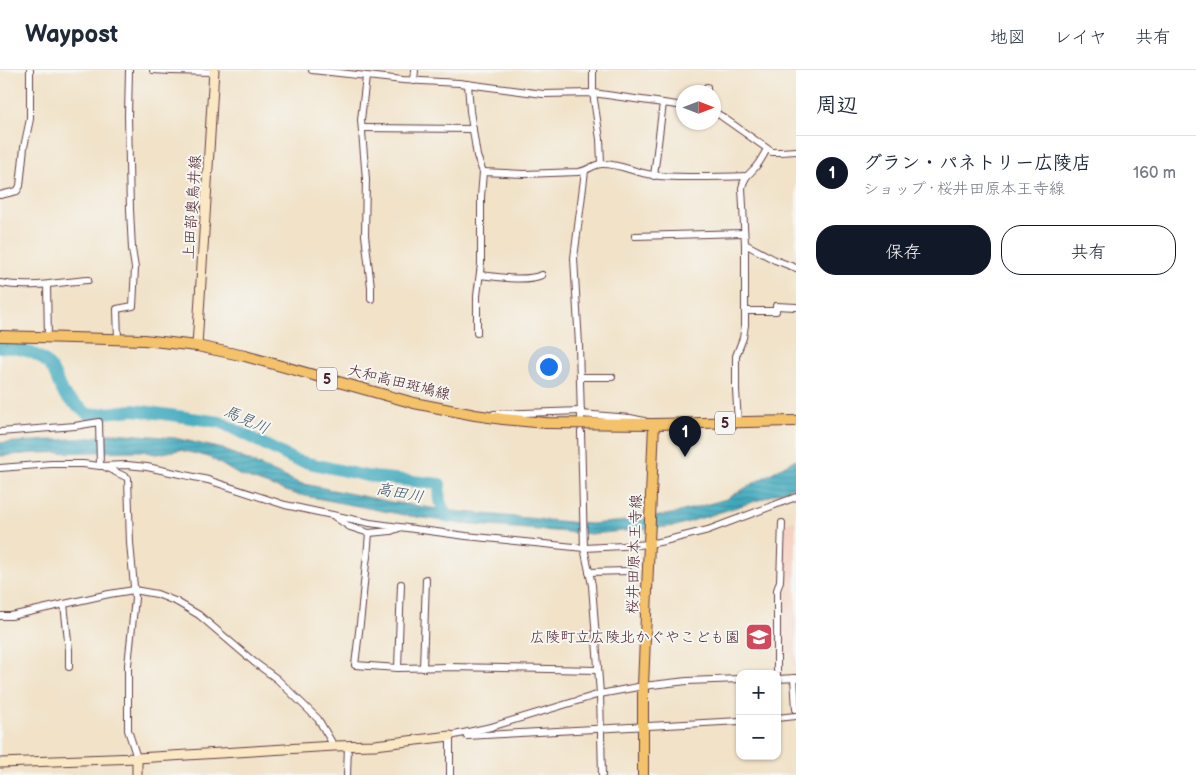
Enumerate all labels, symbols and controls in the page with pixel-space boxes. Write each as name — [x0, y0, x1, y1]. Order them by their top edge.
text: Waypost — [25, 20, 118, 49]
text: 地図 — [990, 27, 1026, 48]
text: レイヤ — [1054, 27, 1107, 48]
text: 共有 — [1135, 27, 1171, 48]
north arrow — [676, 85, 721, 130]
text: 周辺 — [816, 93, 858, 118]
text: グラン・パネトリー広陵店 — [863, 152, 1091, 175]
street label: 上田部奥鳥井線 — [179, 154, 206, 260]
text: 1 — [829, 164, 835, 183]
text: 160 m — [1133, 164, 1176, 183]
text: ショップ · 桜井田原本王寺線 — [863, 180, 1065, 199]
button: 保存 — [816, 225, 991, 275]
button: 共有 — [1001, 225, 1176, 275]
your location — [536, 354, 562, 380]
street label: 大和高田斑鳩線 — [346, 361, 452, 404]
road number: 5 — [317, 368, 337, 390]
water label: 馬見川 — [221, 402, 272, 439]
road number: 5 — [715, 412, 735, 434]
pin: 1 — [669, 416, 701, 457]
water label: 高田川 — [374, 480, 425, 507]
street label: 桜井田原本王寺線 — [623, 494, 646, 614]
school or university icon: 広陵町立広陵北かぐやこども園 — [744, 622, 774, 652]
place label: 広陵町立広陵北かぐやこども園 — [530, 628, 740, 647]
map controls — [736, 670, 781, 760]
button: + — [736, 670, 781, 715]
button: − — [736, 715, 781, 760]

